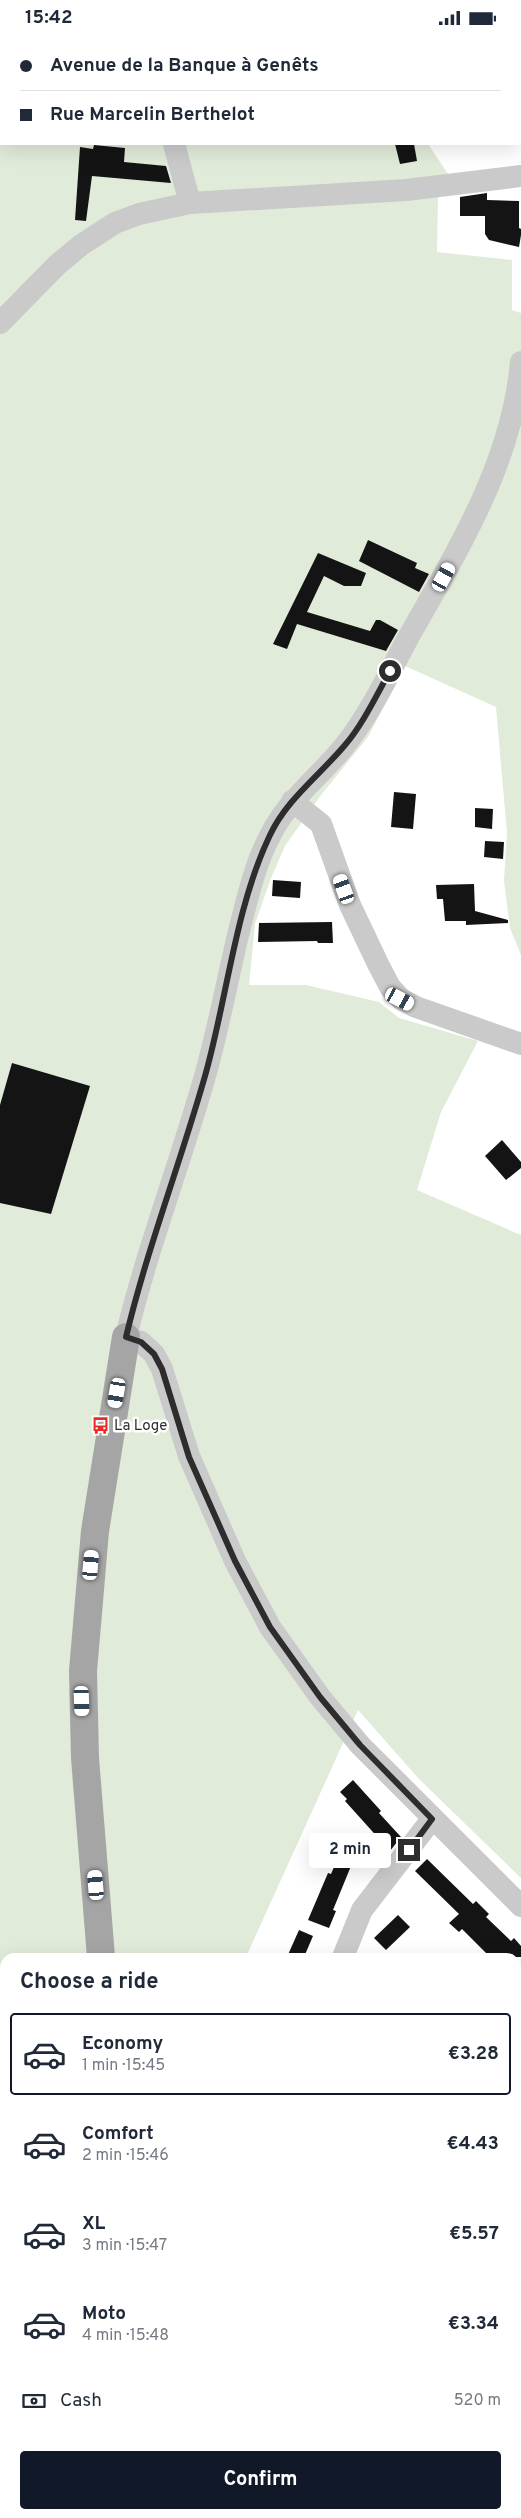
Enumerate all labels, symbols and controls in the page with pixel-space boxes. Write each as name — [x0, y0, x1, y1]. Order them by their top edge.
text: 15:42 — [25, 6, 73, 30]
text: Avenue de la Banque à Genêts — [50, 54, 319, 78]
text: Rue Marcelin Berthelot — [50, 103, 255, 127]
car — [430, 560, 457, 594]
route start — [379, 660, 401, 682]
car — [331, 872, 356, 906]
car — [383, 985, 416, 1013]
car — [107, 1377, 126, 1409]
bus stop icon: La Loge — [90, 1415, 110, 1435]
place label: La Loge — [114, 1417, 167, 1436]
car — [82, 1549, 99, 1581]
car — [73, 1686, 90, 1716]
callout: 2 min — [309, 1833, 392, 1867]
route end — [398, 1839, 420, 1861]
text: 2 min — [329, 1840, 371, 1860]
car — [87, 1869, 104, 1901]
text: Choose a ride — [20, 1969, 158, 1996]
icon: car — [22, 2032, 67, 2077]
text: Economy — [82, 2032, 163, 2056]
text: €3.28 — [448, 2042, 499, 2066]
text: 1 min · 15:45 — [82, 2056, 165, 2076]
icon: car — [22, 2122, 67, 2167]
text: Comfort — [82, 2122, 154, 2146]
text: €4.43 — [447, 2132, 499, 2156]
text: 2 min · 15:46 — [82, 2146, 169, 2166]
icon: car — [22, 2212, 67, 2257]
text: XL — [82, 2212, 105, 2236]
text: €5.57 — [449, 2222, 499, 2246]
text: 3 min · 15:47 — [82, 2236, 167, 2256]
icon: car — [22, 2302, 67, 2347]
text: Moto — [82, 2302, 126, 2326]
text: €3.34 — [448, 2312, 499, 2336]
text: 4 min · 15:48 — [82, 2326, 169, 2346]
icon: cash — [20, 2387, 48, 2415]
text: Cash — [60, 2389, 102, 2413]
text: 520 m — [454, 2391, 501, 2411]
button: Confirm — [20, 2451, 501, 2509]

